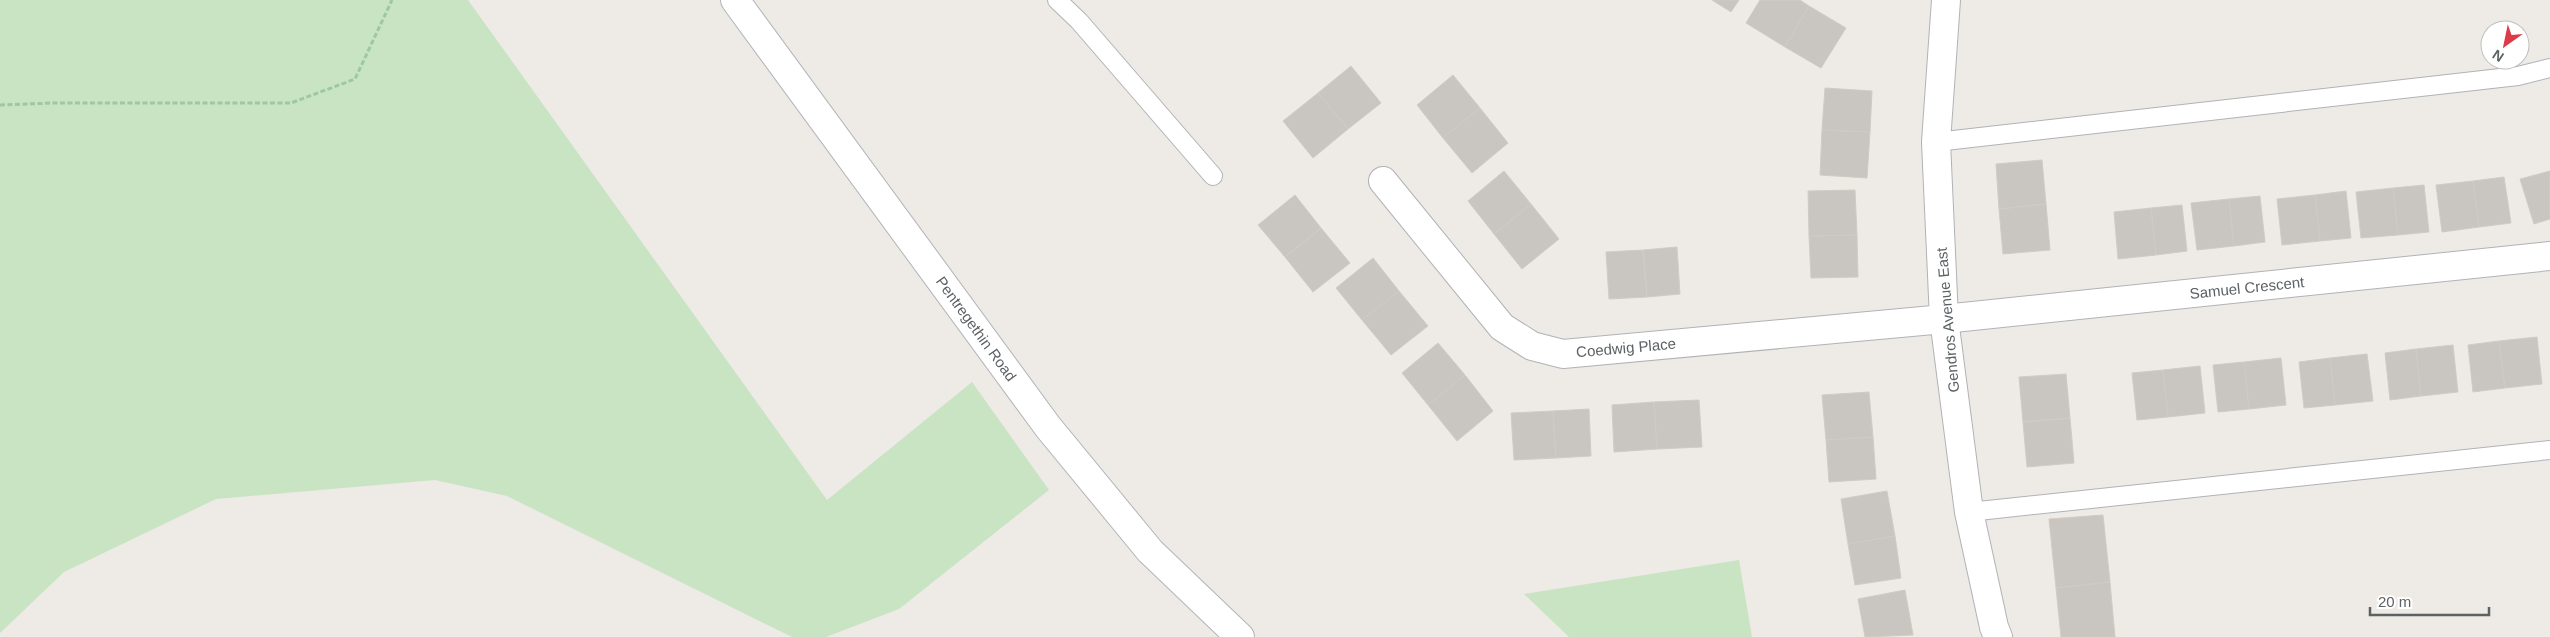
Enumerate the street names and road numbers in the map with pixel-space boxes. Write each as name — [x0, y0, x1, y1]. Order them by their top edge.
street label: Gendros Avenue East — [1933, 246, 1962, 393]
street label: Pentregethin Road — [933, 273, 1020, 384]
street label: Samuel Crescent — [2189, 273, 2306, 302]
street label: Coedwig Place — [1575, 335, 1677, 360]

